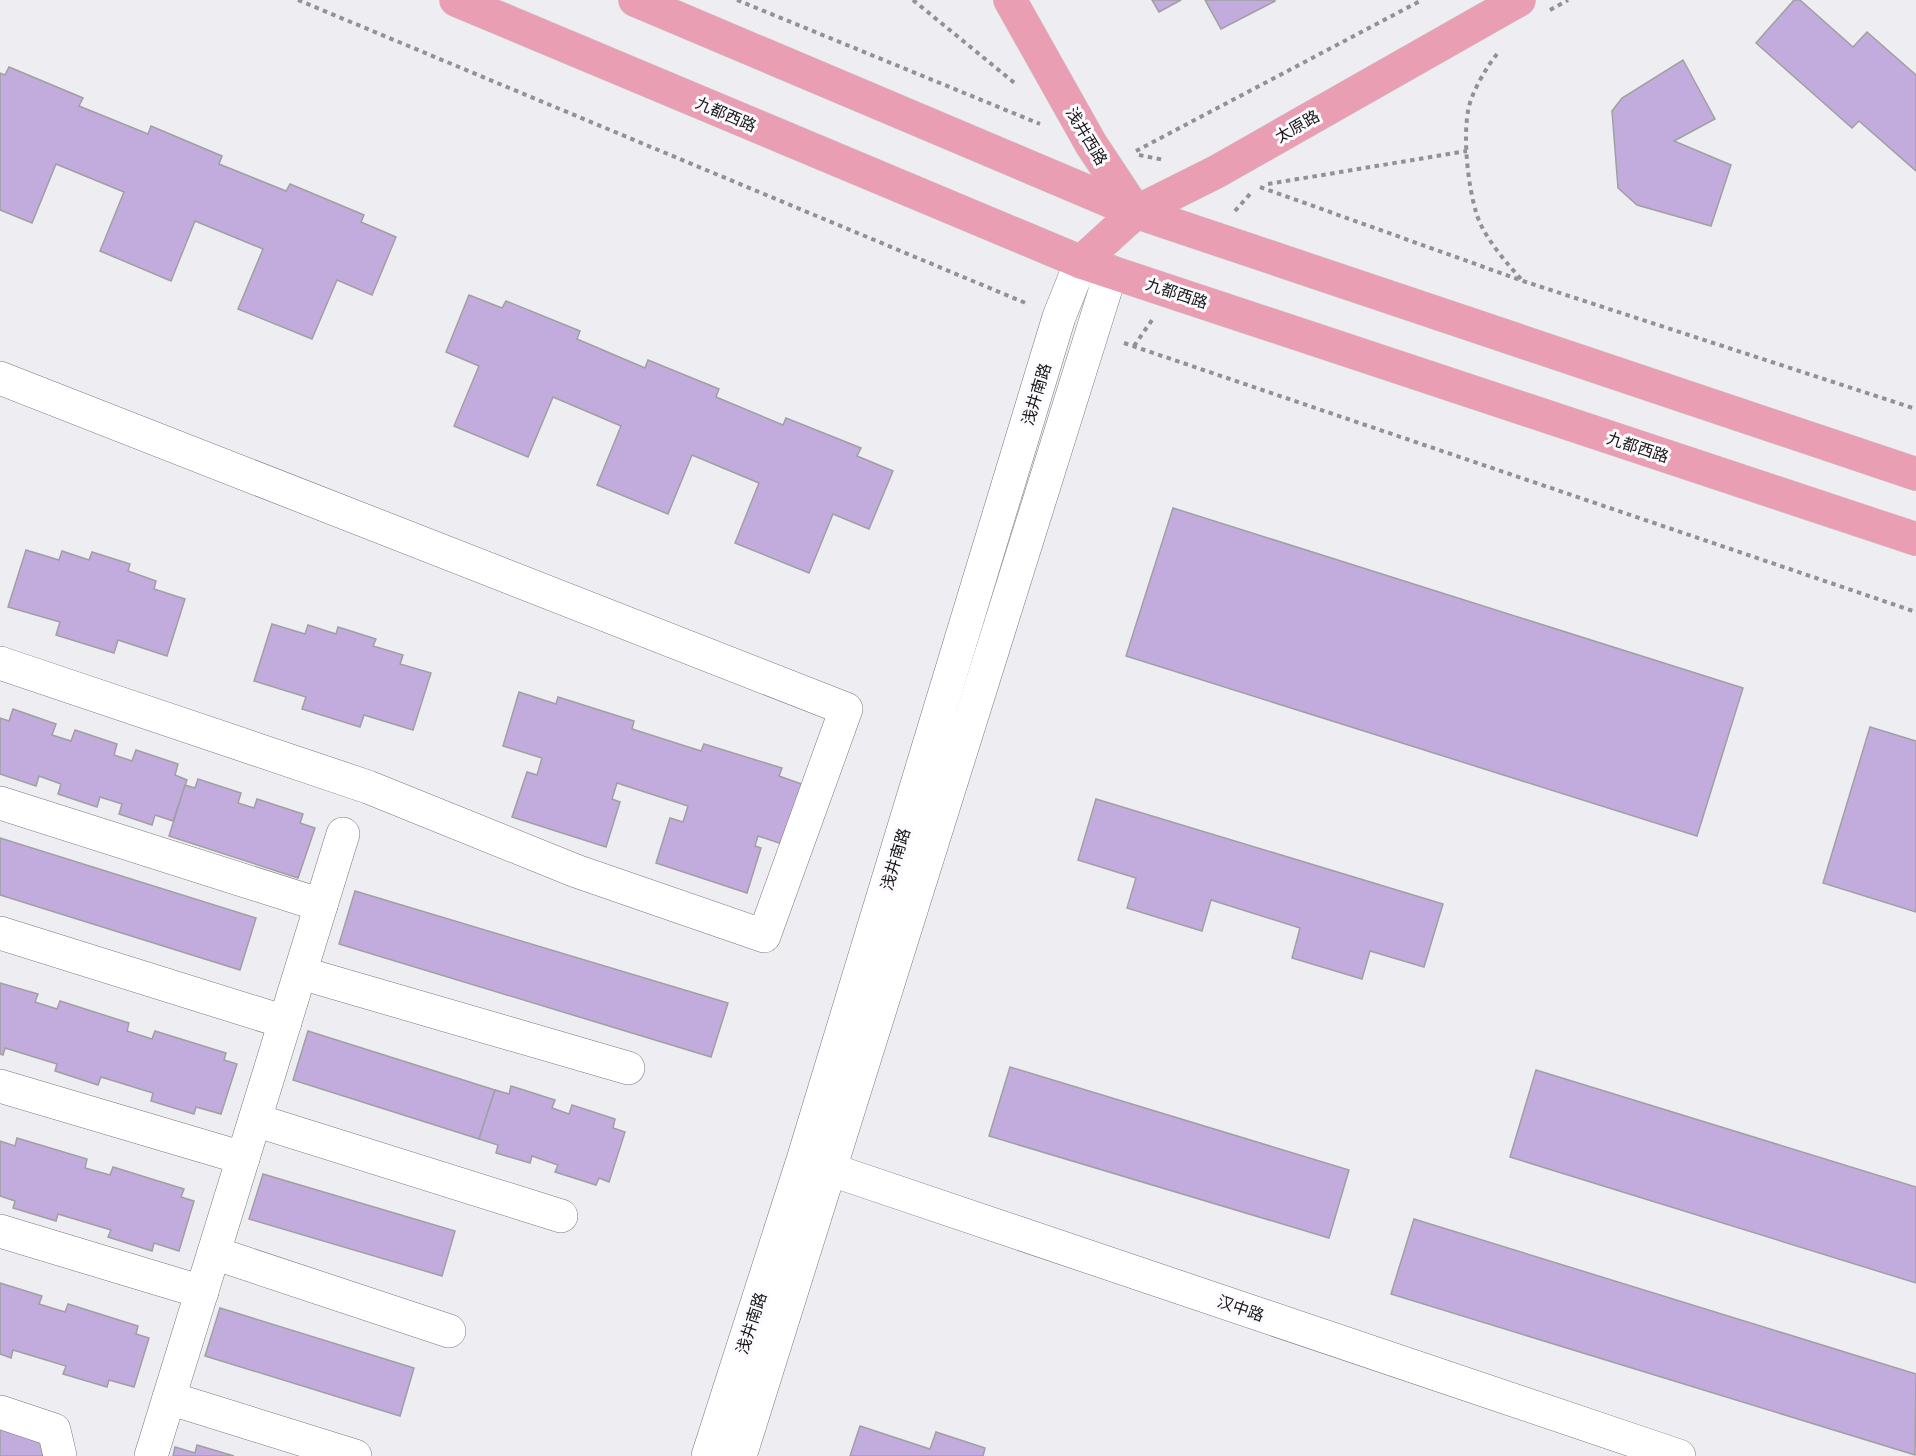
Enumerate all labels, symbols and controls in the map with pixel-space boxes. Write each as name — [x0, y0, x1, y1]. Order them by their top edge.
street label: 九都西路 — [693, 92, 759, 136]
street label: 浅井西路 — [1062, 103, 1112, 169]
street label: 太原路 — [1271, 105, 1323, 147]
street label: 九都西路 — [1143, 274, 1211, 312]
street label: 浅井南路 — [1017, 360, 1055, 428]
street label: 九都西路 — [1604, 428, 1672, 466]
street label: 浅井南路 — [876, 825, 914, 893]
street label: 浅井南路 — [732, 1289, 770, 1357]
street label: 汉中路 — [1215, 1291, 1267, 1325]

